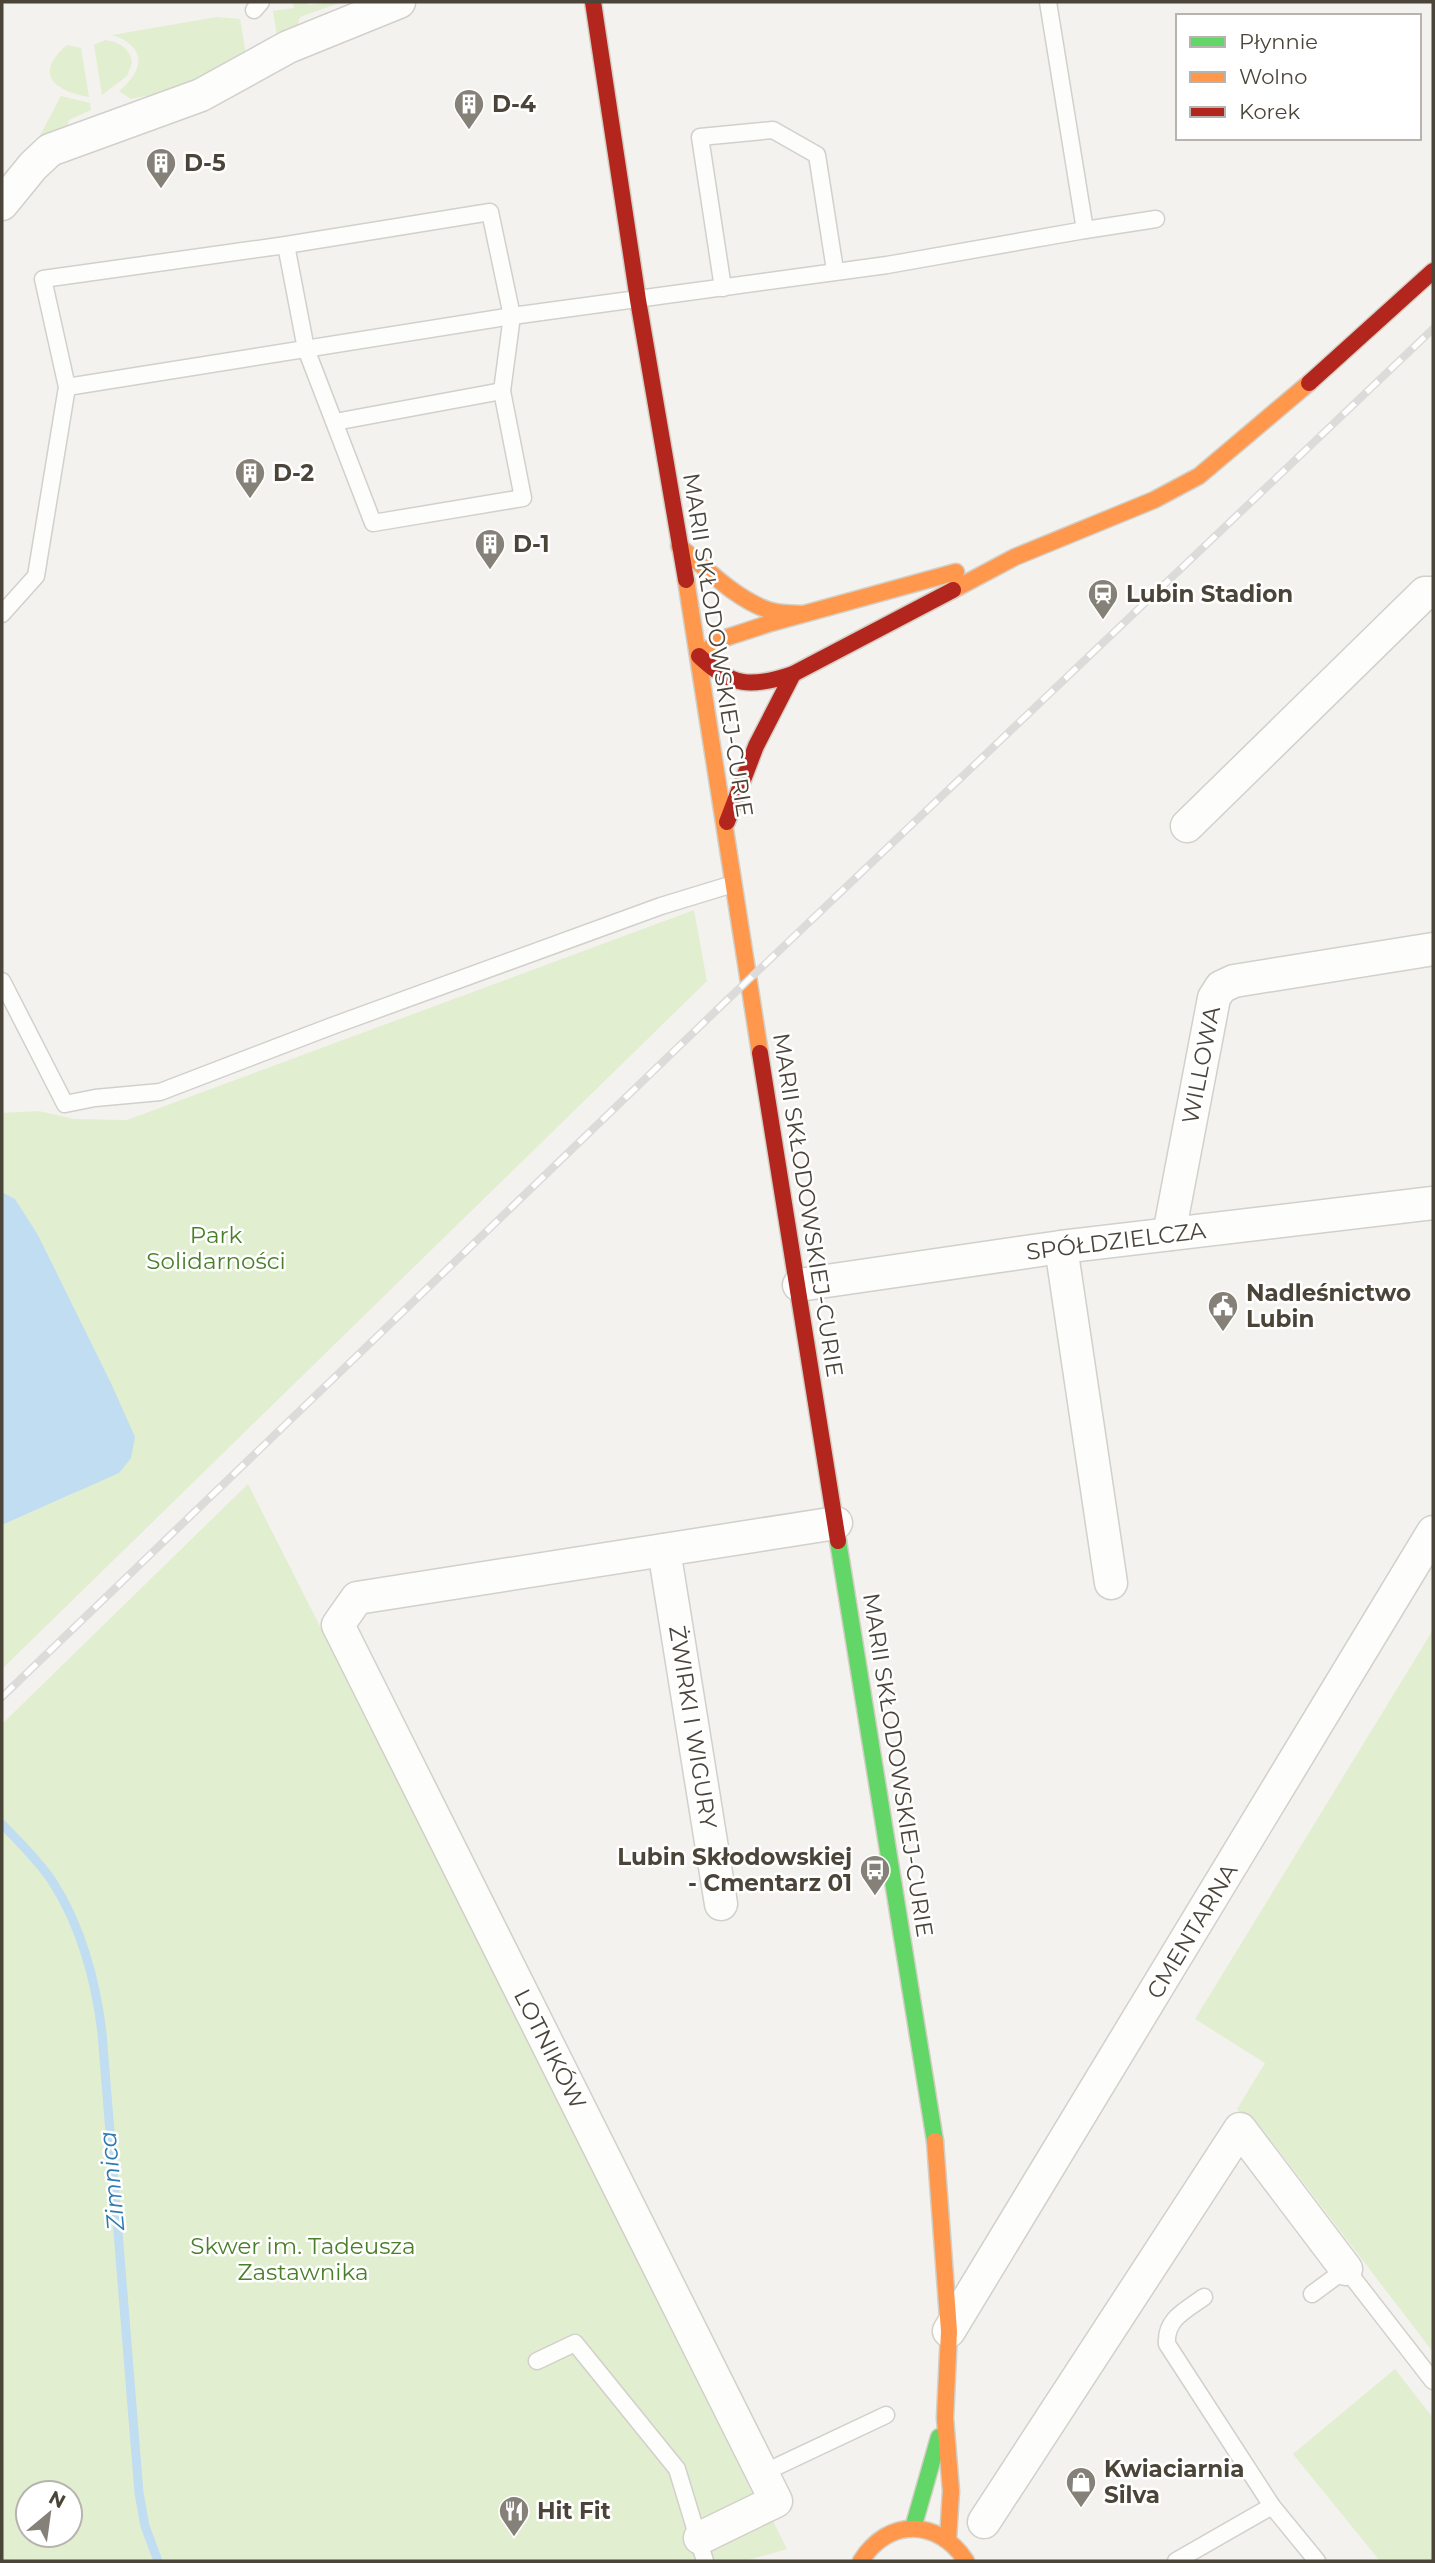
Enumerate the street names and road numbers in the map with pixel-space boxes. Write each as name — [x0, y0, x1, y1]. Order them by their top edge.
street label: MARII SKŁODOWSKIEJ-CURIE — [677, 471, 759, 819]
street label: WILLOWA — [1176, 1003, 1226, 1126]
street label: MARII SKŁODOWSKIEJ-CURIE — [767, 1031, 849, 1379]
street label: SPÓŁDZIELCZA — [1025, 1216, 1208, 1266]
street label: MARII SKŁODOWSKIEJ-CURIE — [857, 1591, 939, 1939]
street label: ŻWIRKI I WIGURY — [663, 1623, 723, 1831]
street label: CMENTARNA — [1141, 1858, 1244, 2004]
street label: LOTNIKÓW — [508, 1984, 592, 2114]

